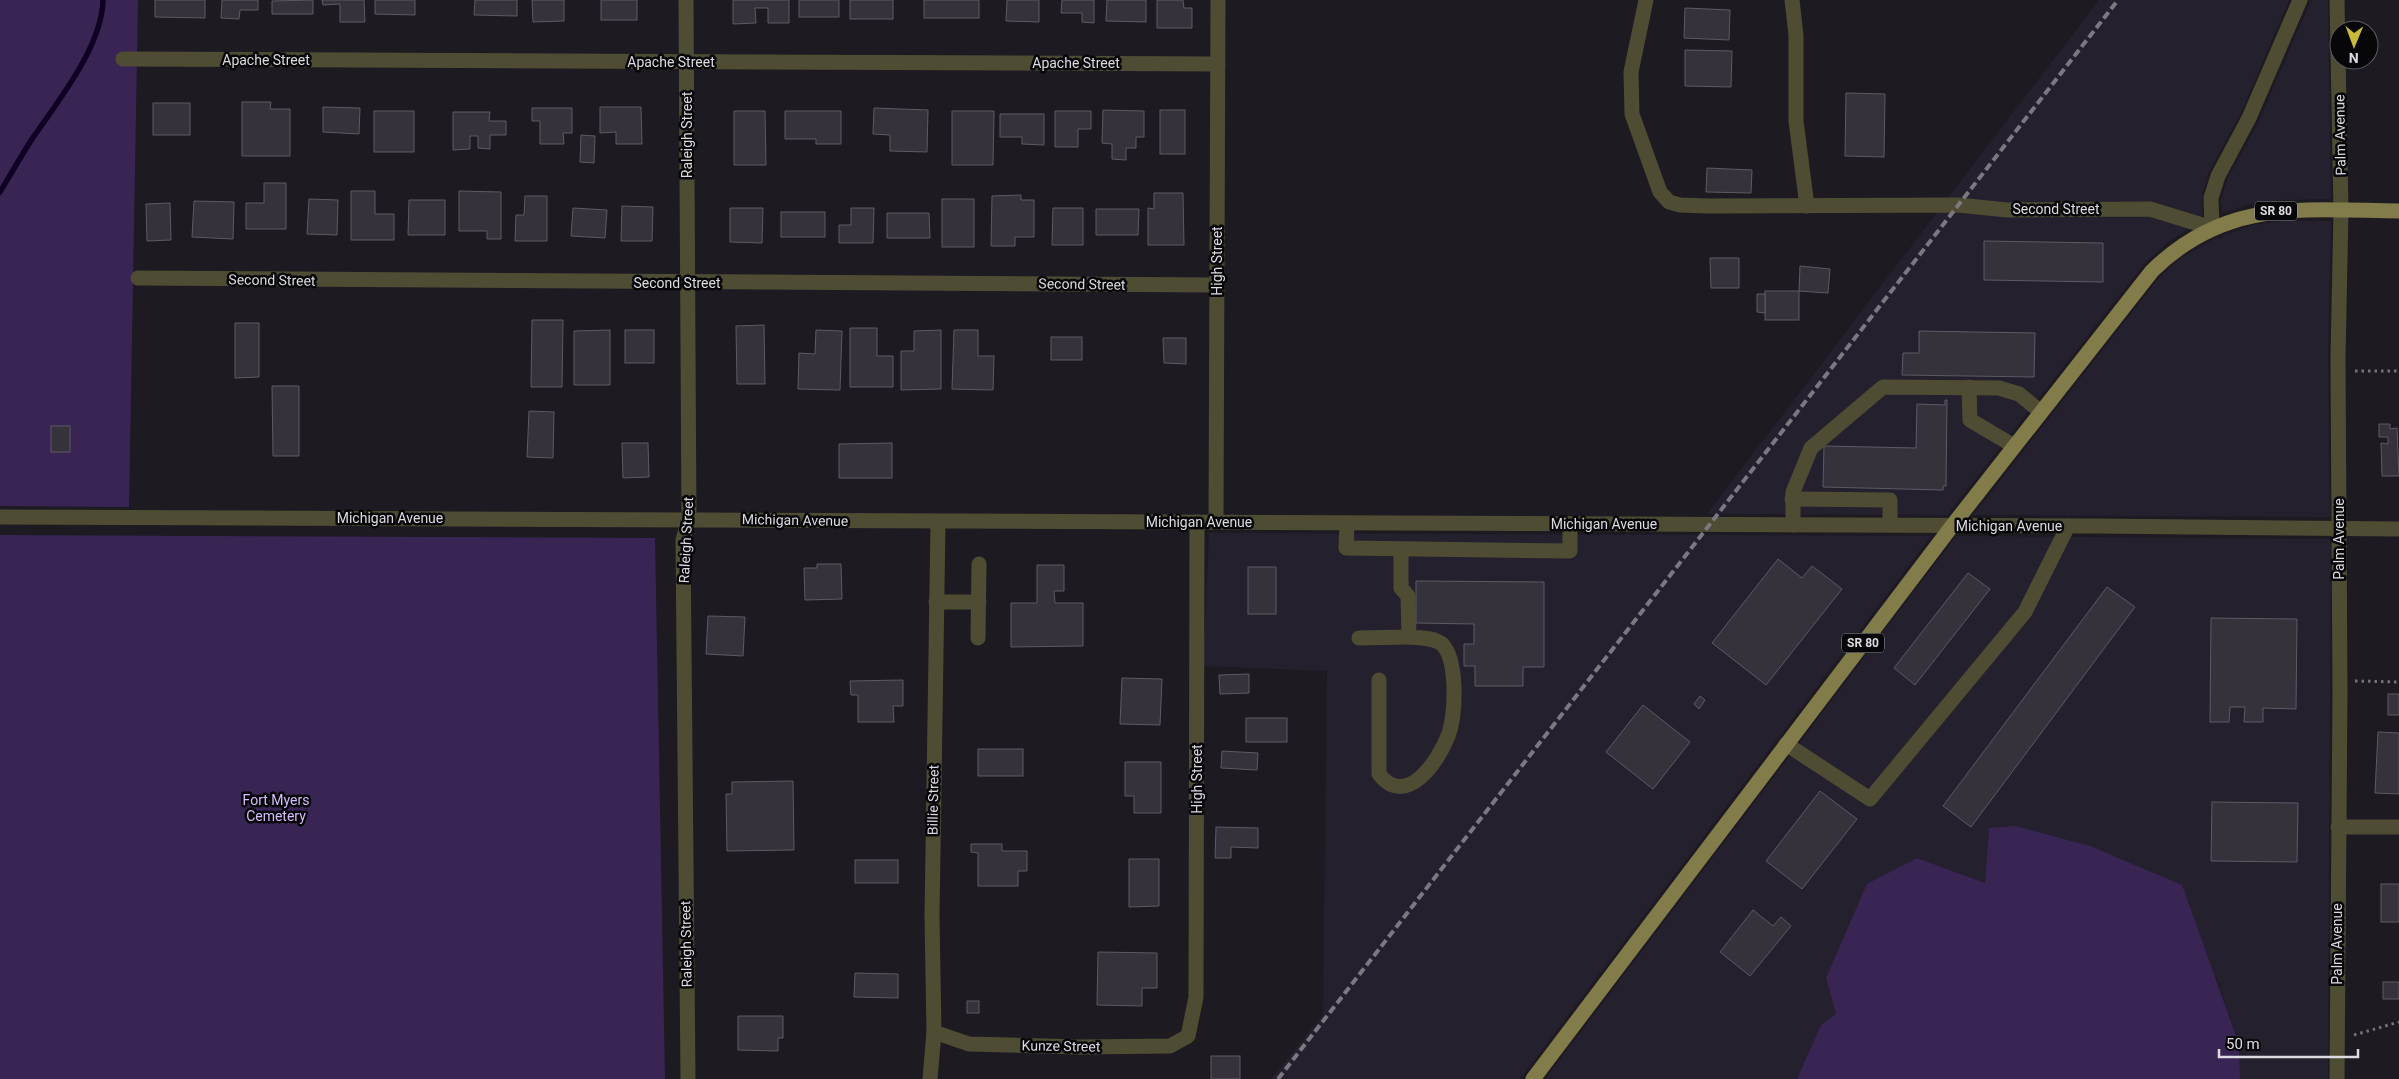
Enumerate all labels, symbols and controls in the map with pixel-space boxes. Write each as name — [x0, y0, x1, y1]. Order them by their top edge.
north arrow — [2329, 20, 2379, 70]
text: N — [2349, 50, 2359, 66]
street label: Apache Street — [222, 52, 310, 68]
street label: Apache Street — [627, 54, 715, 70]
street label: Apache Street — [1032, 55, 1120, 71]
street label: Raleigh Street — [679, 91, 695, 178]
street label: Palm Avenue — [2331, 94, 2349, 176]
street label: Second Street — [2012, 201, 2100, 217]
road number: SR 80 — [2255, 202, 2297, 220]
street label: High Street — [1209, 226, 1225, 296]
street label: Second Street — [228, 271, 316, 289]
street label: Second Street — [633, 275, 721, 291]
street label: Second Street — [1038, 275, 1126, 293]
street label: Raleigh Street — [676, 496, 696, 584]
street label: Palm Avenue — [2331, 498, 2347, 580]
street label: Michigan Avenue — [337, 510, 443, 526]
street label: Michigan Avenue — [742, 511, 848, 529]
street label: Michigan Avenue — [1146, 514, 1252, 530]
street label: Michigan Avenue — [1551, 516, 1657, 532]
street label: Michigan Avenue — [1956, 518, 2062, 534]
road number: SR 80 — [1842, 634, 1884, 652]
street label: High Street — [1189, 744, 1205, 814]
street label: Billie Street — [924, 764, 942, 835]
park label: Fort Myers Cemetery — [243, 792, 309, 824]
street label: Raleigh Street — [677, 900, 695, 987]
street label: Palm Avenue — [2329, 903, 2345, 985]
scale bar — [2219, 1026, 2358, 1058]
text: 50 m — [2226, 1035, 2260, 1053]
street label: Kunze Street — [1021, 1037, 1101, 1055]

